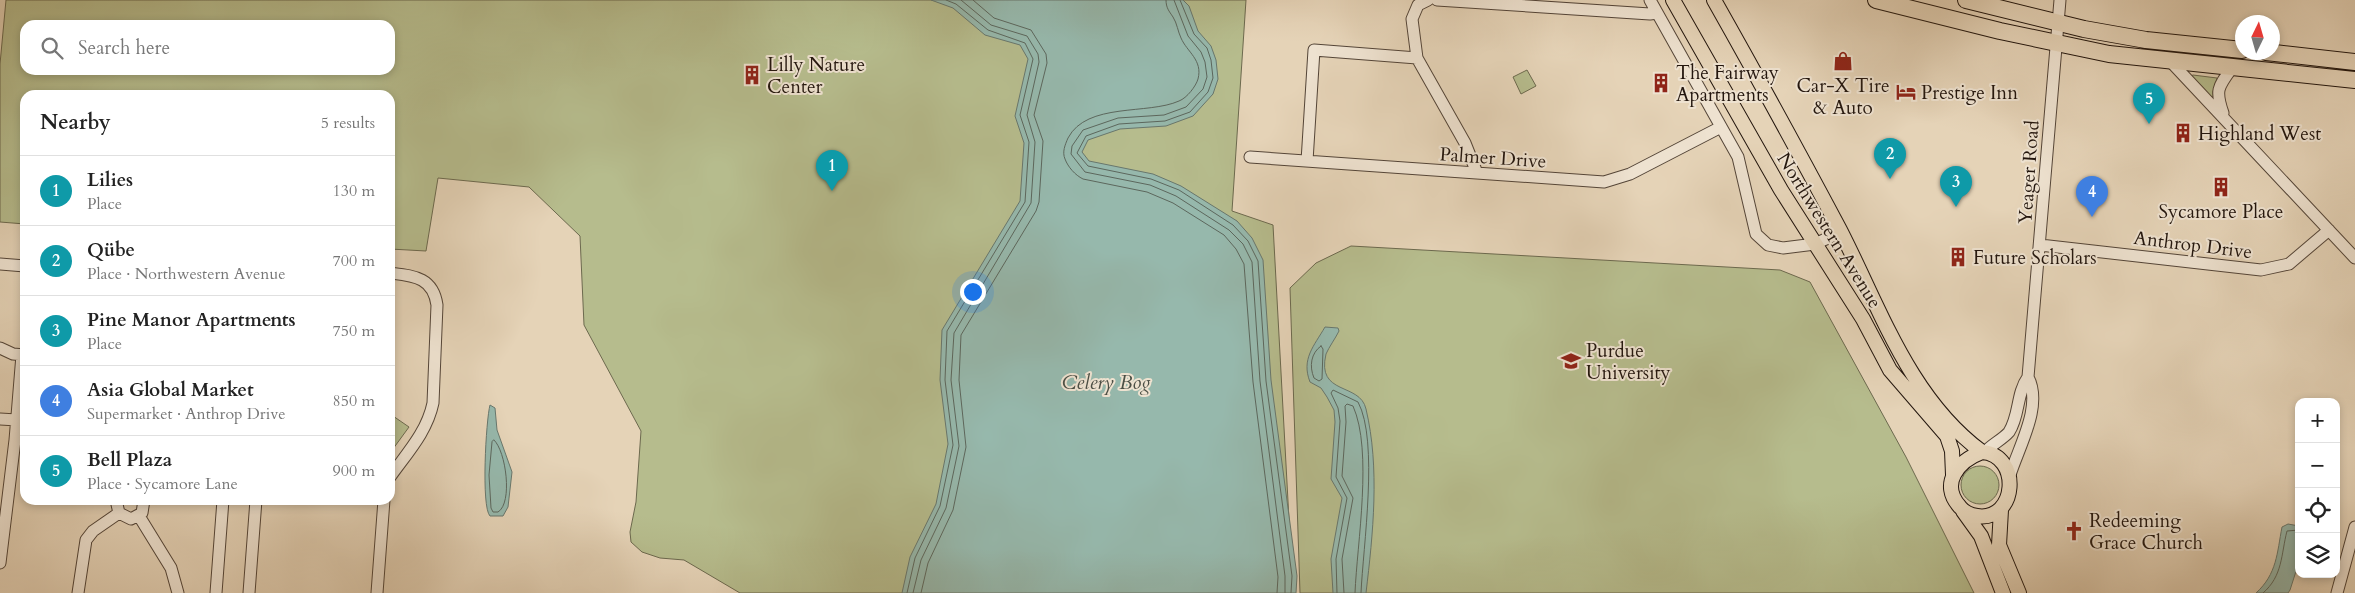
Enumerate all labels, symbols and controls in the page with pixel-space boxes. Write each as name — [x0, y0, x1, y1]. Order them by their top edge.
north arrow — [2235, 15, 2280, 60]
search box — [20, 20, 395, 75]
icon: search — [38, 34, 66, 62]
text: Search here — [78, 35, 170, 61]
shop icon: Car-X Tire & Auto — [1832, 50, 1854, 72]
place label: Lilly Nature Center — [767, 52, 865, 100]
place label: The Fairway Apartments — [1676, 60, 1779, 108]
building icon: Lilly Nature Center — [741, 64, 763, 86]
building icon: The Fairway Apartments — [1650, 72, 1672, 94]
place label: Car-X Tire & Auto — [1796, 73, 1890, 121]
place label: Prestige Inn — [1921, 80, 2018, 106]
hotel icon: Prestige Inn — [1895, 81, 1917, 103]
pin: 5 — [2133, 83, 2165, 124]
text: Nearby — [40, 108, 111, 137]
text: 5 results — [321, 112, 375, 134]
street label: Yeager Road — [2012, 119, 2046, 225]
place label: Highland West — [2198, 121, 2321, 147]
building icon: Highland West — [2172, 122, 2194, 144]
pin: 2 — [1874, 138, 1906, 179]
street label: Palmer Drive — [1439, 141, 1547, 175]
street label: Northwestern Avenue — [1771, 148, 1888, 313]
pin: 1 — [816, 150, 848, 191]
pin: 3 — [1940, 166, 1972, 207]
text: Lilies — [87, 167, 133, 193]
pin: 4 — [2076, 176, 2108, 217]
building icon: Sycamore Place — [2210, 176, 2232, 198]
text: 1 — [52, 180, 60, 202]
text: 130 m — [333, 180, 375, 202]
text: Place — [87, 193, 122, 215]
place label: Sycamore Place — [2158, 199, 2284, 225]
street label: Anthrop Drive — [2132, 225, 2254, 265]
text: Qübe — [87, 237, 135, 263]
place label: Future Scholars — [1973, 245, 2097, 271]
building icon: Future Scholars — [1947, 246, 1969, 268]
text: 2 — [52, 250, 60, 272]
text: 700 m — [333, 250, 375, 272]
text: Place · Northwestern Avenue — [87, 263, 286, 285]
your location — [960, 279, 986, 305]
text: Pine Manor Apartments — [87, 307, 296, 333]
text: 3 — [52, 320, 60, 342]
text: 750 m — [333, 320, 375, 342]
text: Place — [87, 333, 122, 355]
place label: Purdue University — [1586, 338, 1671, 386]
school or university icon: Purdue University — [1560, 350, 1582, 372]
water label: Celery Bog — [1062, 369, 1150, 396]
text: Asia Global Market — [87, 377, 254, 403]
text: 4 — [52, 390, 60, 412]
text: 850 m — [333, 390, 375, 412]
map controls — [2295, 398, 2340, 578]
button: + — [2295, 398, 2340, 443]
text: Supermarket · Anthrop Drive — [87, 403, 286, 425]
button: − — [2295, 443, 2340, 488]
text: Bell Plaza — [87, 447, 172, 473]
text: 5 — [52, 460, 60, 482]
text: 900 m — [333, 460, 375, 482]
text: Place · Sycamore Lane — [87, 473, 238, 495]
button: locate — [2295, 488, 2340, 533]
place label: Redeeming Grace Church — [2089, 508, 2204, 556]
church icon: Redeeming Grace Church — [2063, 520, 2085, 542]
button: layers — [2295, 533, 2340, 578]

